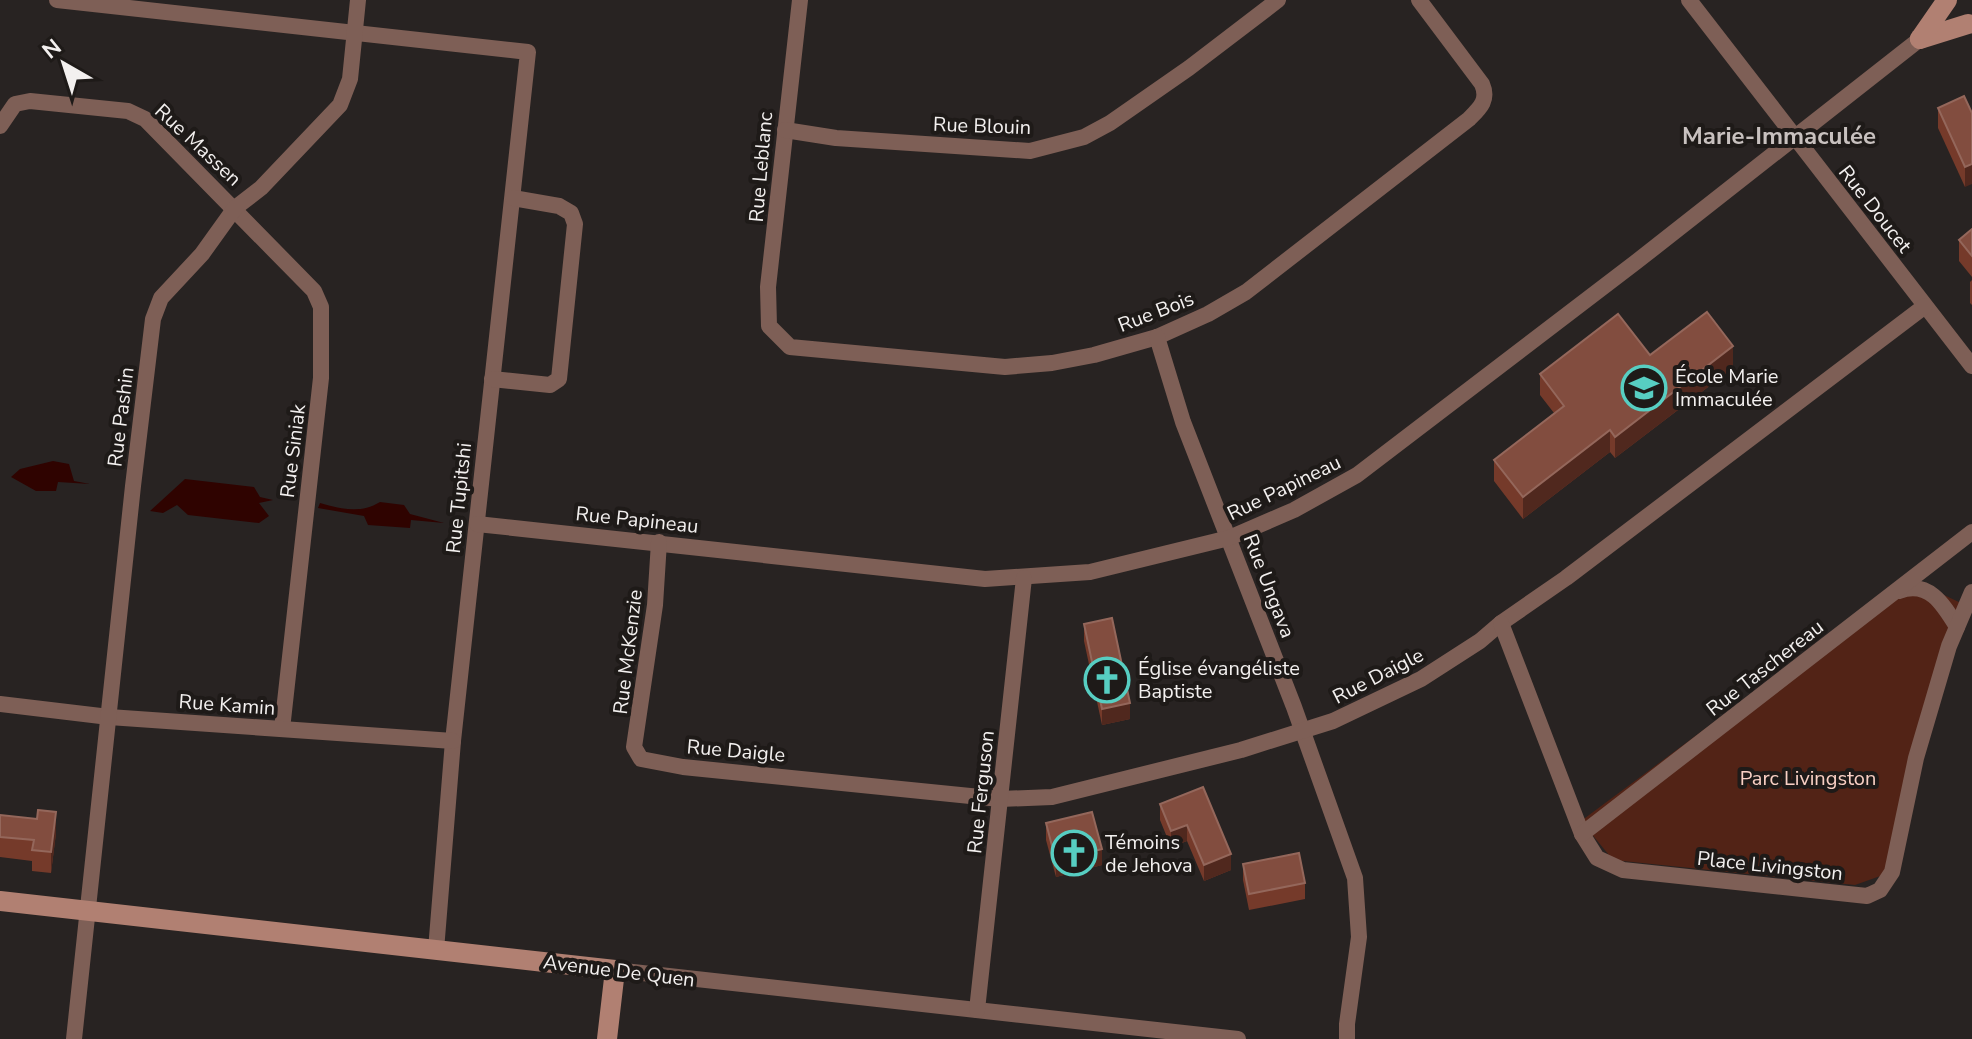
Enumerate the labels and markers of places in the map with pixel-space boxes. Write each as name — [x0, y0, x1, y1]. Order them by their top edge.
place label: École Marie Immaculée — [1675, 363, 1779, 413]
school or university icon: École Marie Immaculée — [1620, 364, 1668, 412]
place label: Église évangéliste Baptiste — [1138, 655, 1300, 705]
church icon: Église évangéliste Baptiste — [1083, 656, 1131, 704]
church icon: Témoins de Jehova — [1050, 829, 1098, 877]
place label: Témoins de Jehova — [1105, 829, 1193, 879]

